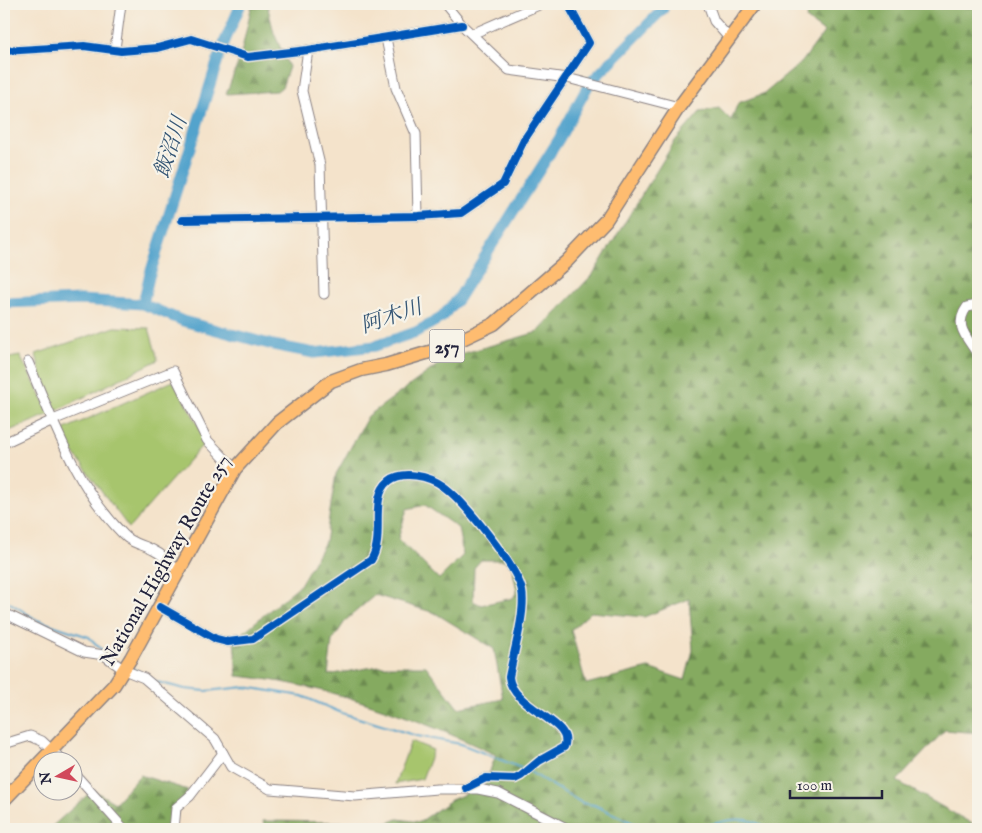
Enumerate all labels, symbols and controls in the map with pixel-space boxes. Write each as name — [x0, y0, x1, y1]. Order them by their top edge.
water label: 飯沼川 — [149, 111, 195, 182]
water label: 阿木川 — [357, 294, 428, 340]
road number: 257 — [430, 330, 464, 362]
street label: National Highway Route 257 — [96, 451, 237, 671]
north arrow — [32, 750, 82, 800]
scale bar — [790, 768, 882, 800]
text: N — [36, 770, 56, 786]
text: 100 m — [797, 776, 833, 795]

